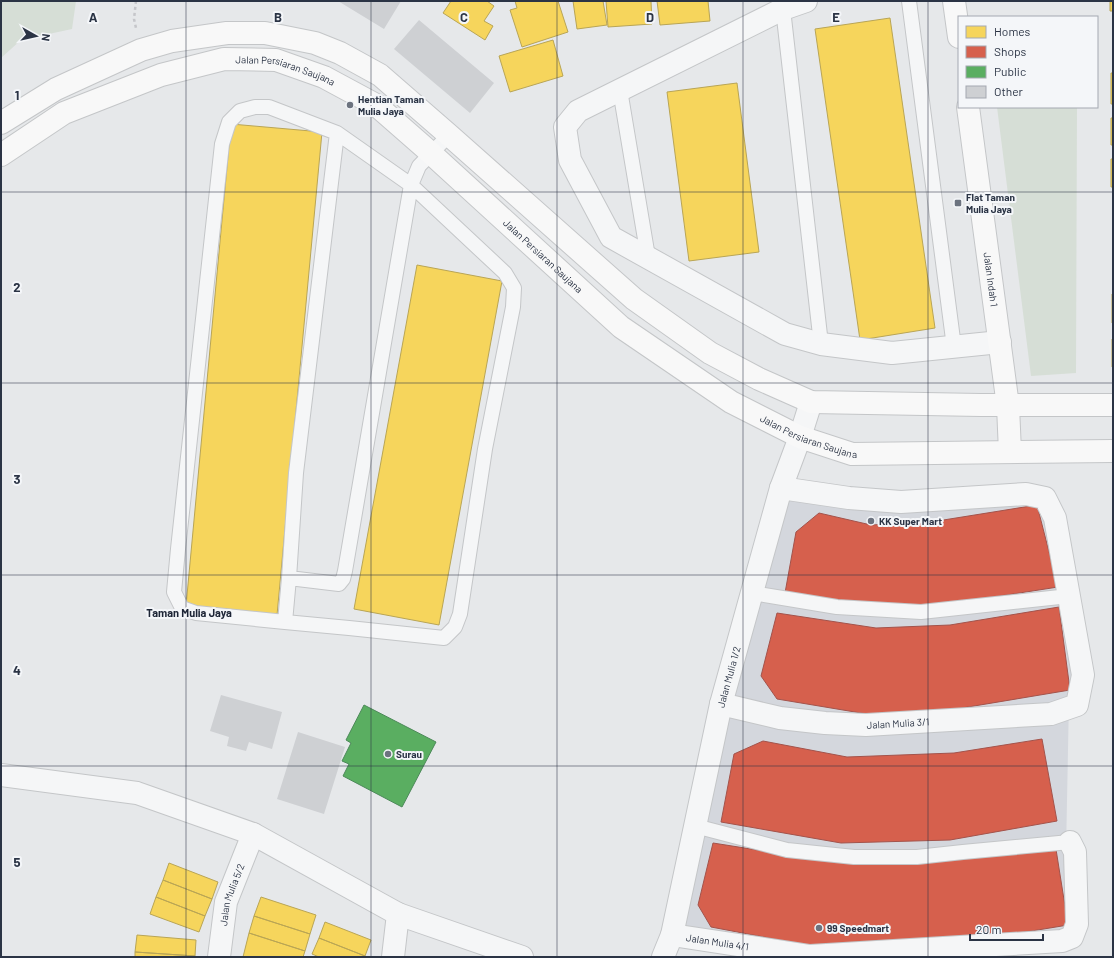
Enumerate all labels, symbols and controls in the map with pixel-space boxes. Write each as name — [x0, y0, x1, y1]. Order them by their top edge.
text: A — [89, 9, 98, 25]
text: B — [274, 9, 282, 25]
text: C — [460, 9, 468, 25]
text: D — [646, 9, 654, 25]
text: E — [832, 9, 840, 25]
north arrow — [16, 16, 56, 56]
legend — [958, 16, 1098, 108]
text: Homes — [994, 24, 1031, 38]
text: N — [39, 33, 53, 42]
text: Shops — [994, 44, 1027, 58]
street label: Jalan Persiaran Saujana — [235, 53, 337, 88]
text: Public — [994, 64, 1026, 78]
text: Other — [994, 84, 1024, 98]
text: 1 — [15, 87, 19, 103]
place label: Hentian Taman Mulia Jaya — [358, 93, 424, 117]
marker: Hentian Taman Mulia Jaya — [345, 100, 355, 110]
place label: Flat Taman Mulia Jaya — [966, 191, 1015, 215]
marker: Flat Taman Mulia Jaya — [953, 198, 963, 208]
street label: Jalan Persiaran Saujana — [501, 216, 585, 295]
street label: Jalan Indah 1 — [981, 251, 1001, 308]
text: 2 — [13, 279, 21, 295]
street label: Jalan Persiaran Saujana — [758, 412, 857, 460]
text: 3 — [13, 471, 21, 487]
place label: KK Super Mart — [879, 515, 942, 527]
marker: KK Super Mart — [866, 516, 876, 526]
district label: Taman Mulia Jaya — [146, 606, 232, 619]
street label: Jalan Mulia 1/2 — [714, 645, 743, 709]
text: 4 — [13, 662, 21, 678]
street label: Jalan Mulia 3/1 — [866, 715, 930, 731]
place label: Surau — [396, 748, 422, 760]
marker: Surau — [383, 749, 393, 759]
text: 5 — [13, 854, 21, 870]
street label: Jalan Mulia 5/2 — [217, 862, 247, 926]
scale bar — [970, 916, 1043, 942]
place label: 99 Speedmart — [827, 922, 889, 934]
text: 20 m — [976, 922, 1002, 936]
marker: 99 Speedmart — [814, 923, 824, 933]
street label: Jalan Mulia 4/1 — [685, 931, 750, 953]

